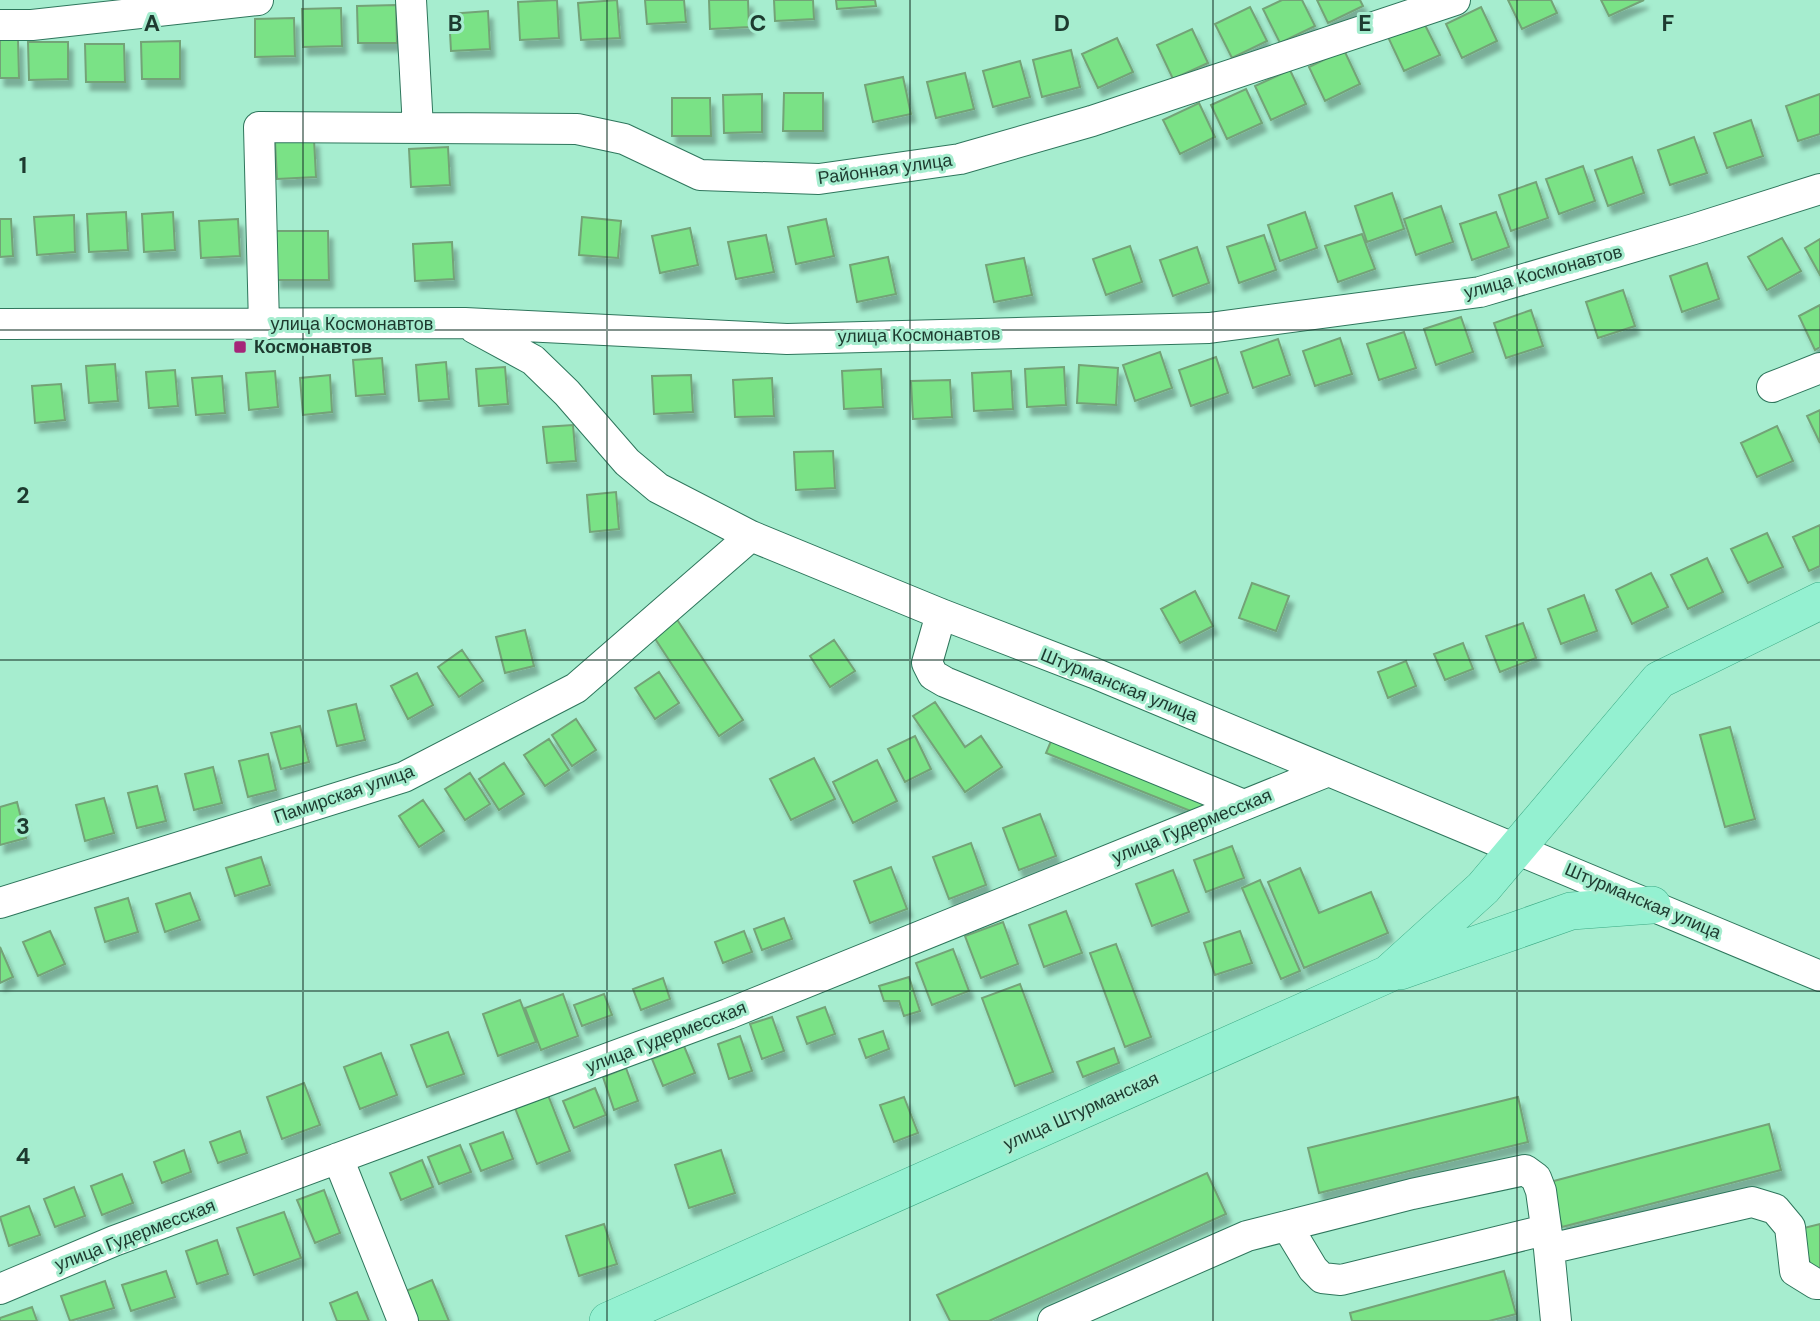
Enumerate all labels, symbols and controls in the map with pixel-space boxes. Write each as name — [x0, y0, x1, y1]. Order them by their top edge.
text: A — [144, 8, 160, 38]
text: B — [448, 8, 462, 38]
text: C — [750, 8, 766, 38]
text: D — [1054, 8, 1070, 38]
text: E — [1358, 8, 1372, 38]
text: F — [1662, 8, 1675, 38]
street label: Районная улица — [816, 148, 955, 190]
text: 1 — [19, 150, 27, 180]
street label: улица Космонавтов — [1461, 239, 1625, 305]
street label: улица Космонавтов — [271, 312, 433, 336]
street label: улица Космонавтов — [837, 322, 1001, 348]
place label: Космонавтов — [254, 335, 372, 359]
marker: Космонавтов — [232, 339, 248, 355]
text: 2 — [16, 480, 30, 510]
street label: Штурманская улица — [1037, 643, 1202, 728]
street label: Памирская улица — [271, 758, 418, 829]
street label: улица Гудермесская — [1109, 783, 1275, 869]
text: 3 — [16, 811, 30, 841]
street label: Штурманская улица — [1561, 857, 1726, 945]
street label: улица Гудермесская — [582, 995, 750, 1079]
street label: улица Штурманская — [1000, 1066, 1162, 1156]
text: 4 — [16, 1141, 31, 1171]
street label: улица Гудермесская — [51, 1193, 219, 1277]

